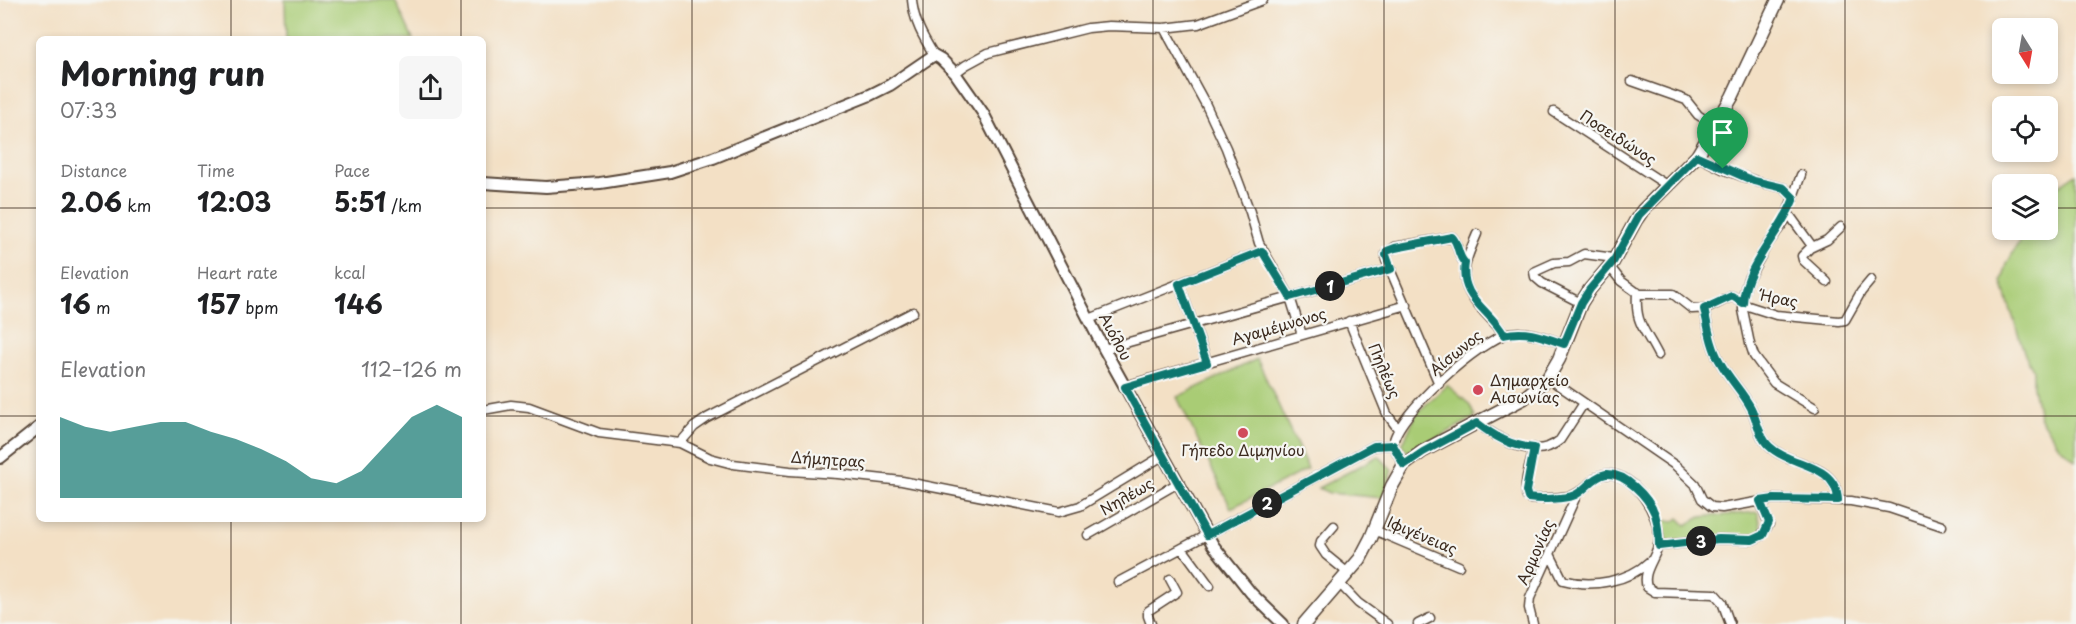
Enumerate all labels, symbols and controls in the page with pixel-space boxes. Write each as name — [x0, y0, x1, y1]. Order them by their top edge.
north arrow — [1992, 18, 2058, 84]
map controls — [1992, 18, 2058, 240]
text: Morning run — [60, 47, 265, 97]
button: share — [399, 56, 462, 119]
text: 07:33 — [60, 95, 117, 125]
button: locate — [1992, 96, 2058, 162]
street label: Ποσειδώνος — [1576, 103, 1662, 170]
pin — [1697, 107, 1748, 169]
icon: arrive — [1706, 116, 1739, 149]
text: Distance — [60, 158, 127, 182]
text: Time — [197, 158, 235, 182]
text: Pace — [334, 158, 370, 182]
button: layers — [1992, 174, 2058, 240]
text: 2.06 — [60, 182, 122, 221]
text: 12:03 — [197, 182, 271, 221]
text: 5:51 — [334, 182, 386, 221]
text: km — [122, 193, 151, 217]
text: /km — [386, 193, 422, 217]
text: Elevation — [60, 260, 129, 284]
text: Heart rate — [197, 260, 278, 284]
text: kcal — [334, 260, 366, 284]
pin: 1 — [1315, 271, 1345, 301]
text: 1 — [1326, 274, 1334, 298]
street label: Ήρας — [1757, 282, 1800, 312]
text: 16 — [60, 284, 91, 323]
text: 157 — [197, 284, 240, 323]
text: 146 — [334, 284, 383, 323]
text: m — [91, 295, 111, 319]
text: bpm — [240, 295, 279, 319]
street label: Αγαμέμνονος — [1229, 301, 1329, 350]
street label: Αιόλου — [1094, 308, 1138, 364]
street label: Αίσωνος — [1424, 323, 1487, 380]
street label: Πηλέως — [1363, 339, 1407, 402]
text: Elevation — [60, 354, 146, 384]
text: 112–126 m — [361, 354, 462, 384]
place label: Δημαρχείο Αισωνίας — [1490, 368, 1569, 408]
marker: Δημαρχείο Αισωνίας — [1471, 383, 1485, 397]
marker: Γήπεδο Διμηνίου — [1236, 426, 1250, 440]
place label: Γήπεδο Διμηνίου — [1181, 438, 1305, 461]
street label: Δήμητρας — [790, 444, 866, 473]
street label: Νηλέως — [1095, 471, 1158, 520]
pin: 2 — [1252, 488, 1282, 518]
text: 2 — [1261, 491, 1273, 515]
street label: Ιφιγένειας — [1384, 510, 1461, 560]
street label: Αρμονίας — [1510, 515, 1559, 588]
pin: 3 — [1686, 526, 1716, 556]
text: 3 — [1696, 529, 1706, 553]

